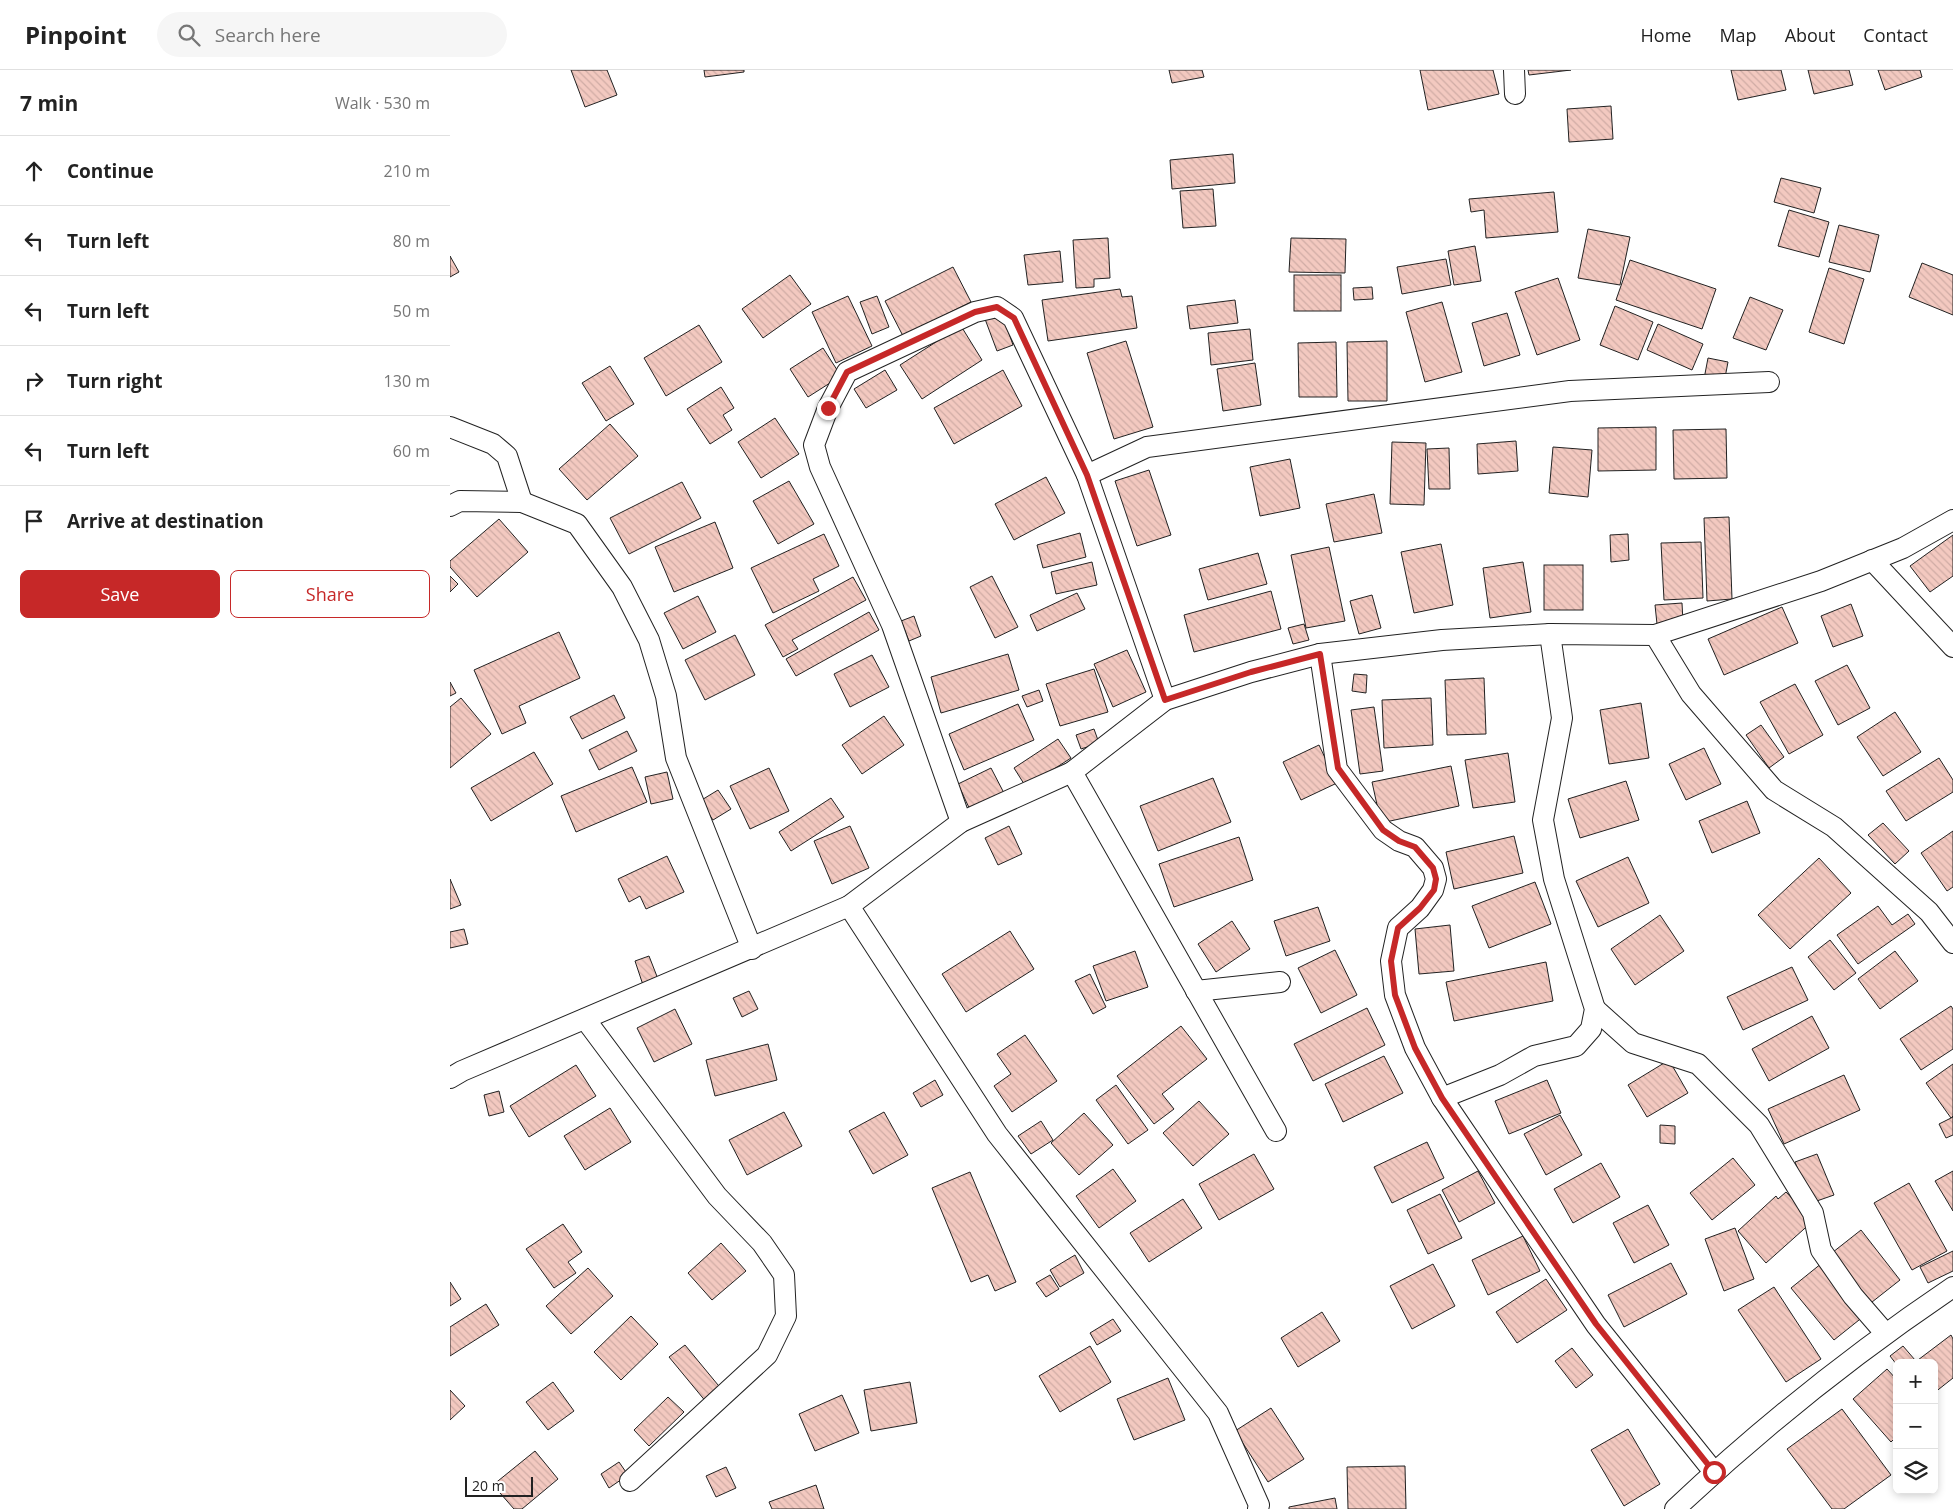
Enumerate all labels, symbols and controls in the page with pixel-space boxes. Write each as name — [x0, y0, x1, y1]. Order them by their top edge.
search box — [157, 12, 507, 57]
text: Pinpoint — [25, 18, 127, 51]
icon: search — [175, 21, 203, 49]
text: Search here — [215, 22, 321, 48]
text: Home — [1641, 23, 1691, 47]
text: Map — [1719, 23, 1757, 47]
text: About — [1785, 23, 1835, 47]
text: Contact — [1863, 23, 1928, 47]
text: 7 min — [20, 89, 78, 117]
text: Walk · 530 m — [335, 92, 430, 114]
icon: ahead — [20, 157, 48, 185]
text: Continue — [67, 158, 154, 184]
text: 210 m — [384, 160, 430, 182]
icon: left — [20, 227, 48, 255]
text: Turn left — [67, 228, 149, 254]
text: 80 m — [393, 230, 430, 252]
icon: left — [20, 297, 48, 325]
text: Turn left — [67, 298, 149, 324]
text: 50 m — [393, 300, 430, 322]
icon: right — [20, 367, 48, 395]
text: Turn right — [67, 368, 162, 394]
text: 130 m — [384, 370, 430, 392]
route end — [817, 397, 840, 420]
icon: left — [20, 437, 48, 465]
text: Turn left — [67, 438, 149, 464]
text: 60 m — [393, 440, 430, 462]
icon: arrive — [20, 507, 48, 535]
text: Arrive at destination — [67, 508, 264, 534]
button: Save — [20, 570, 220, 618]
button: Share — [230, 570, 430, 618]
map controls — [1893, 1359, 1938, 1494]
button: + — [1893, 1359, 1938, 1404]
button: − — [1893, 1404, 1938, 1449]
button: layers — [1893, 1449, 1938, 1494]
route start — [1703, 1461, 1726, 1484]
scale bar — [465, 1474, 532, 1497]
text: 20 m — [472, 1476, 505, 1495]

